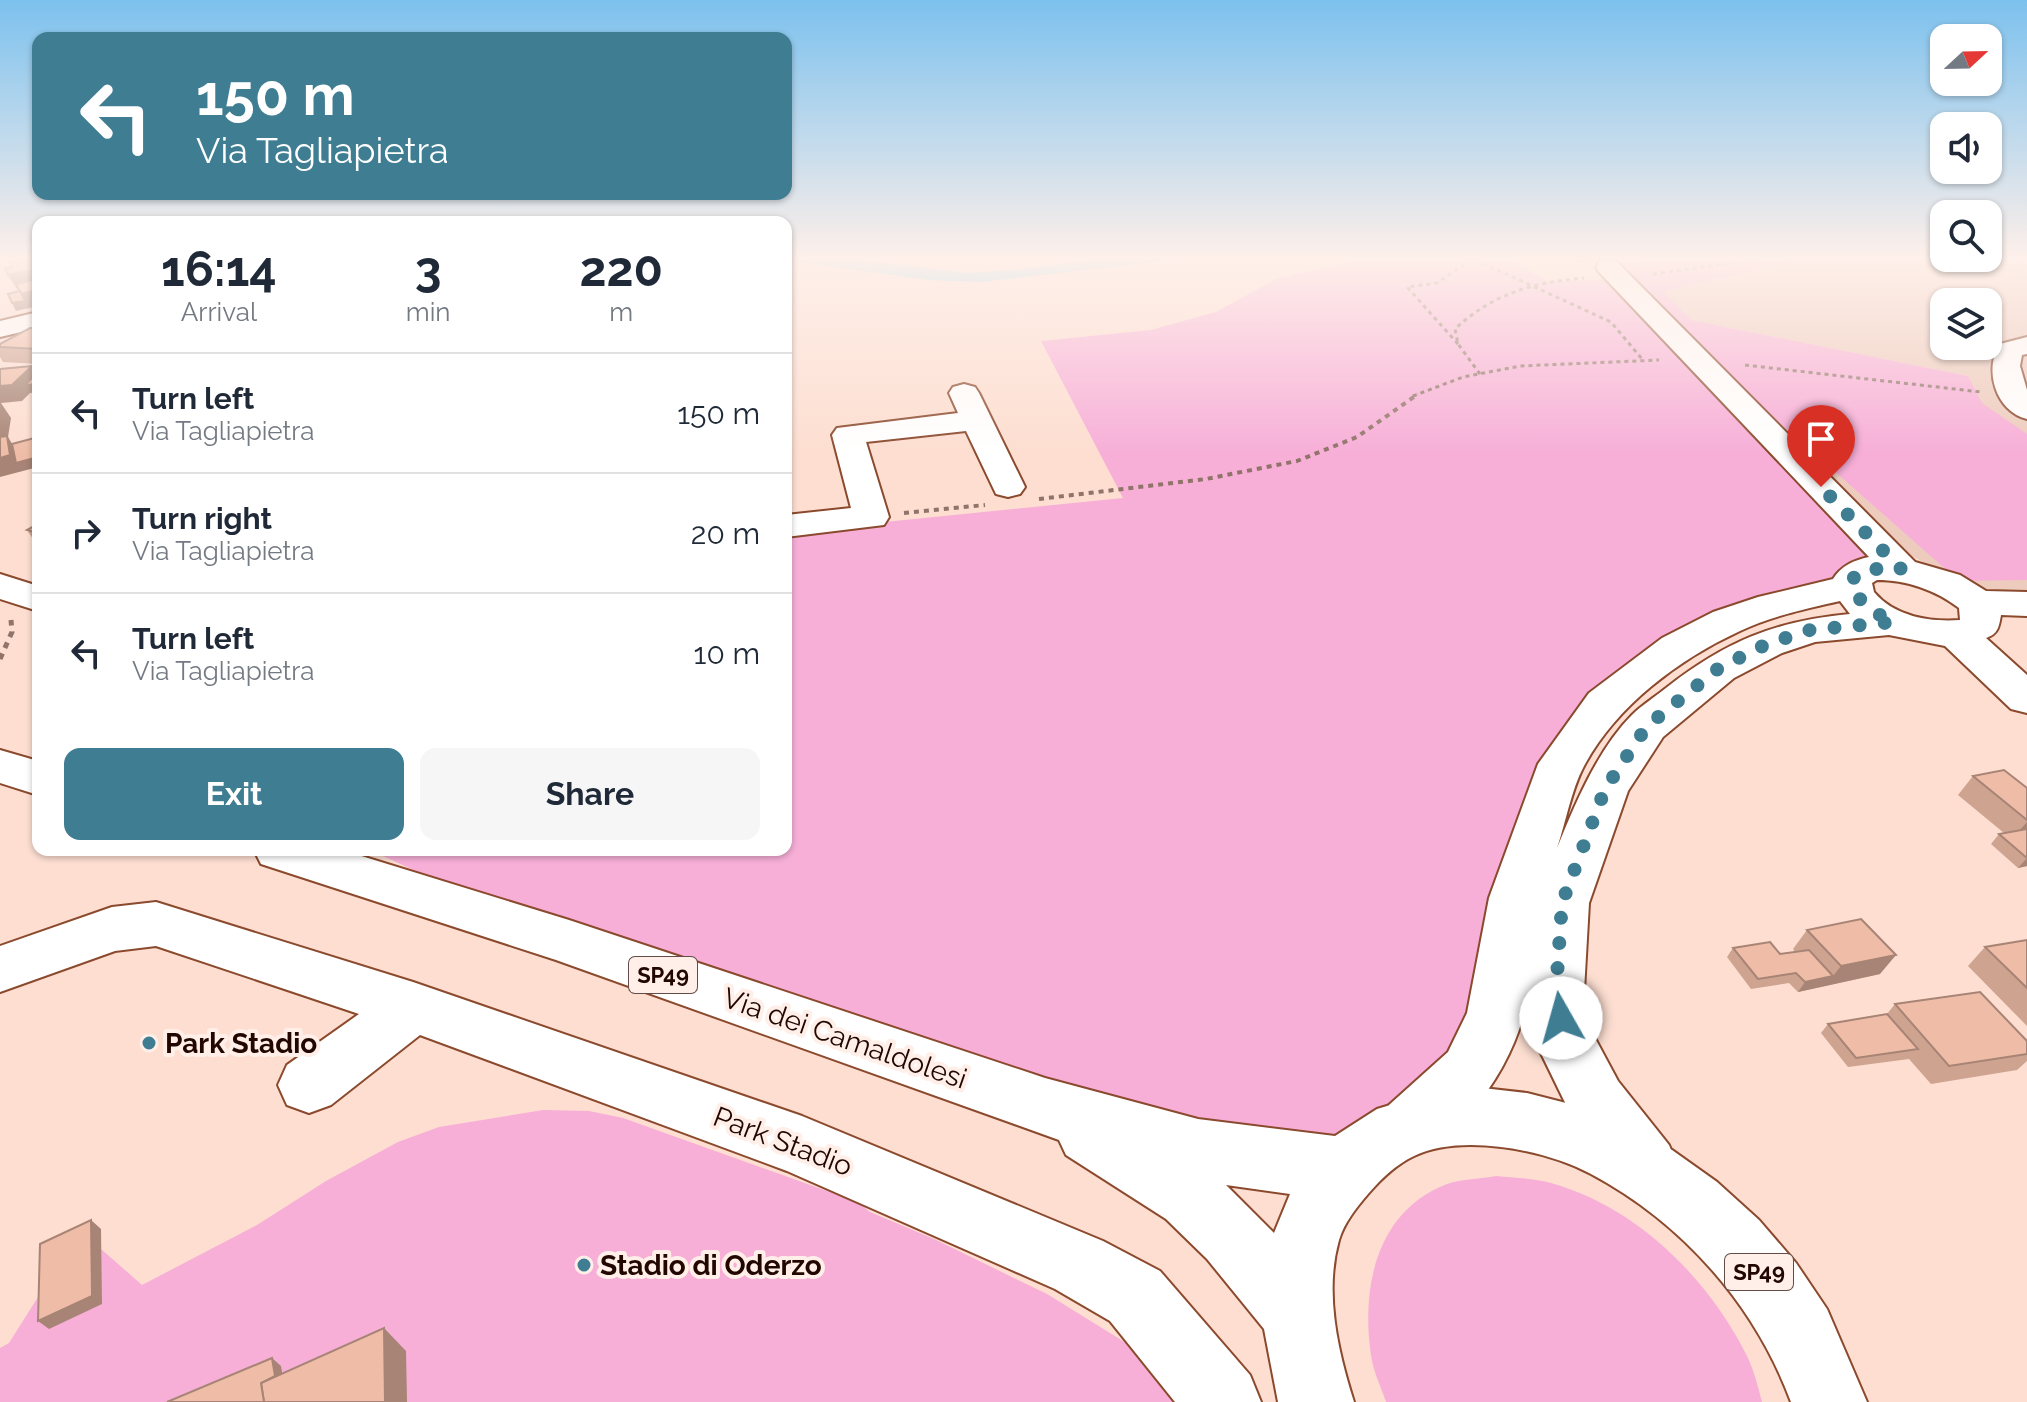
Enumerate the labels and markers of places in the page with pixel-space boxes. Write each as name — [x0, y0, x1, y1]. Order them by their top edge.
pin — [1787, 405, 1855, 487]
place label: Park Stadio — [165, 1027, 317, 1060]
marker: Park Stadio — [140, 1034, 158, 1052]
place label: Stadio di Oderzo — [600, 1249, 822, 1282]
marker: Stadio di Oderzo — [575, 1256, 593, 1274]

